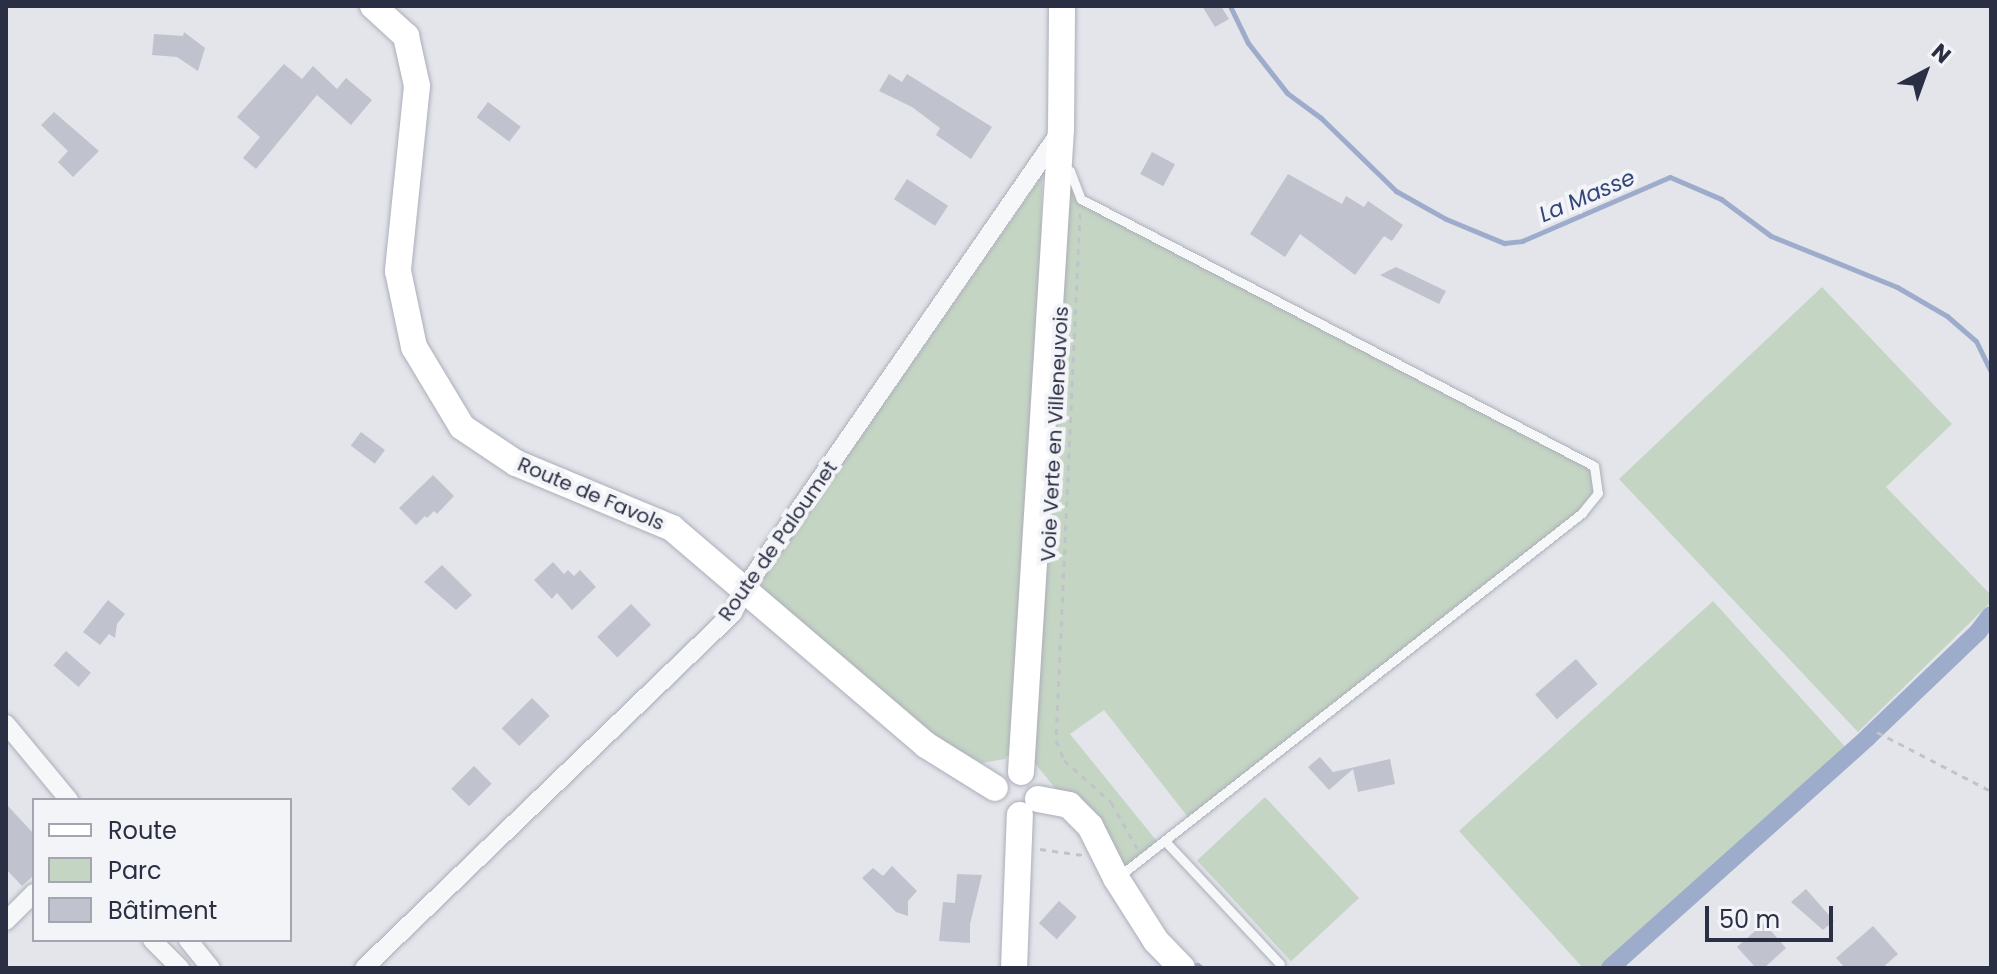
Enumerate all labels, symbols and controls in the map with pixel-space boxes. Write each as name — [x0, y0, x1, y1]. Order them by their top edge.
north arrow — [1885, 32, 1965, 112]
text: N — [1925, 36, 1957, 71]
water label: La Masse — [1535, 164, 1639, 228]
street label: Voie Verte en Villeneuvois — [1036, 306, 1074, 562]
street label: Route de Favols — [514, 452, 668, 536]
street label: Route de Paloumet — [714, 456, 842, 626]
legend — [32, 798, 292, 942]
text: Route — [108, 814, 177, 847]
text: Parc — [108, 854, 162, 887]
scale bar — [1709, 890, 1837, 940]
text: Bâtiment — [108, 894, 217, 927]
text: 50 m — [1719, 903, 1780, 936]

